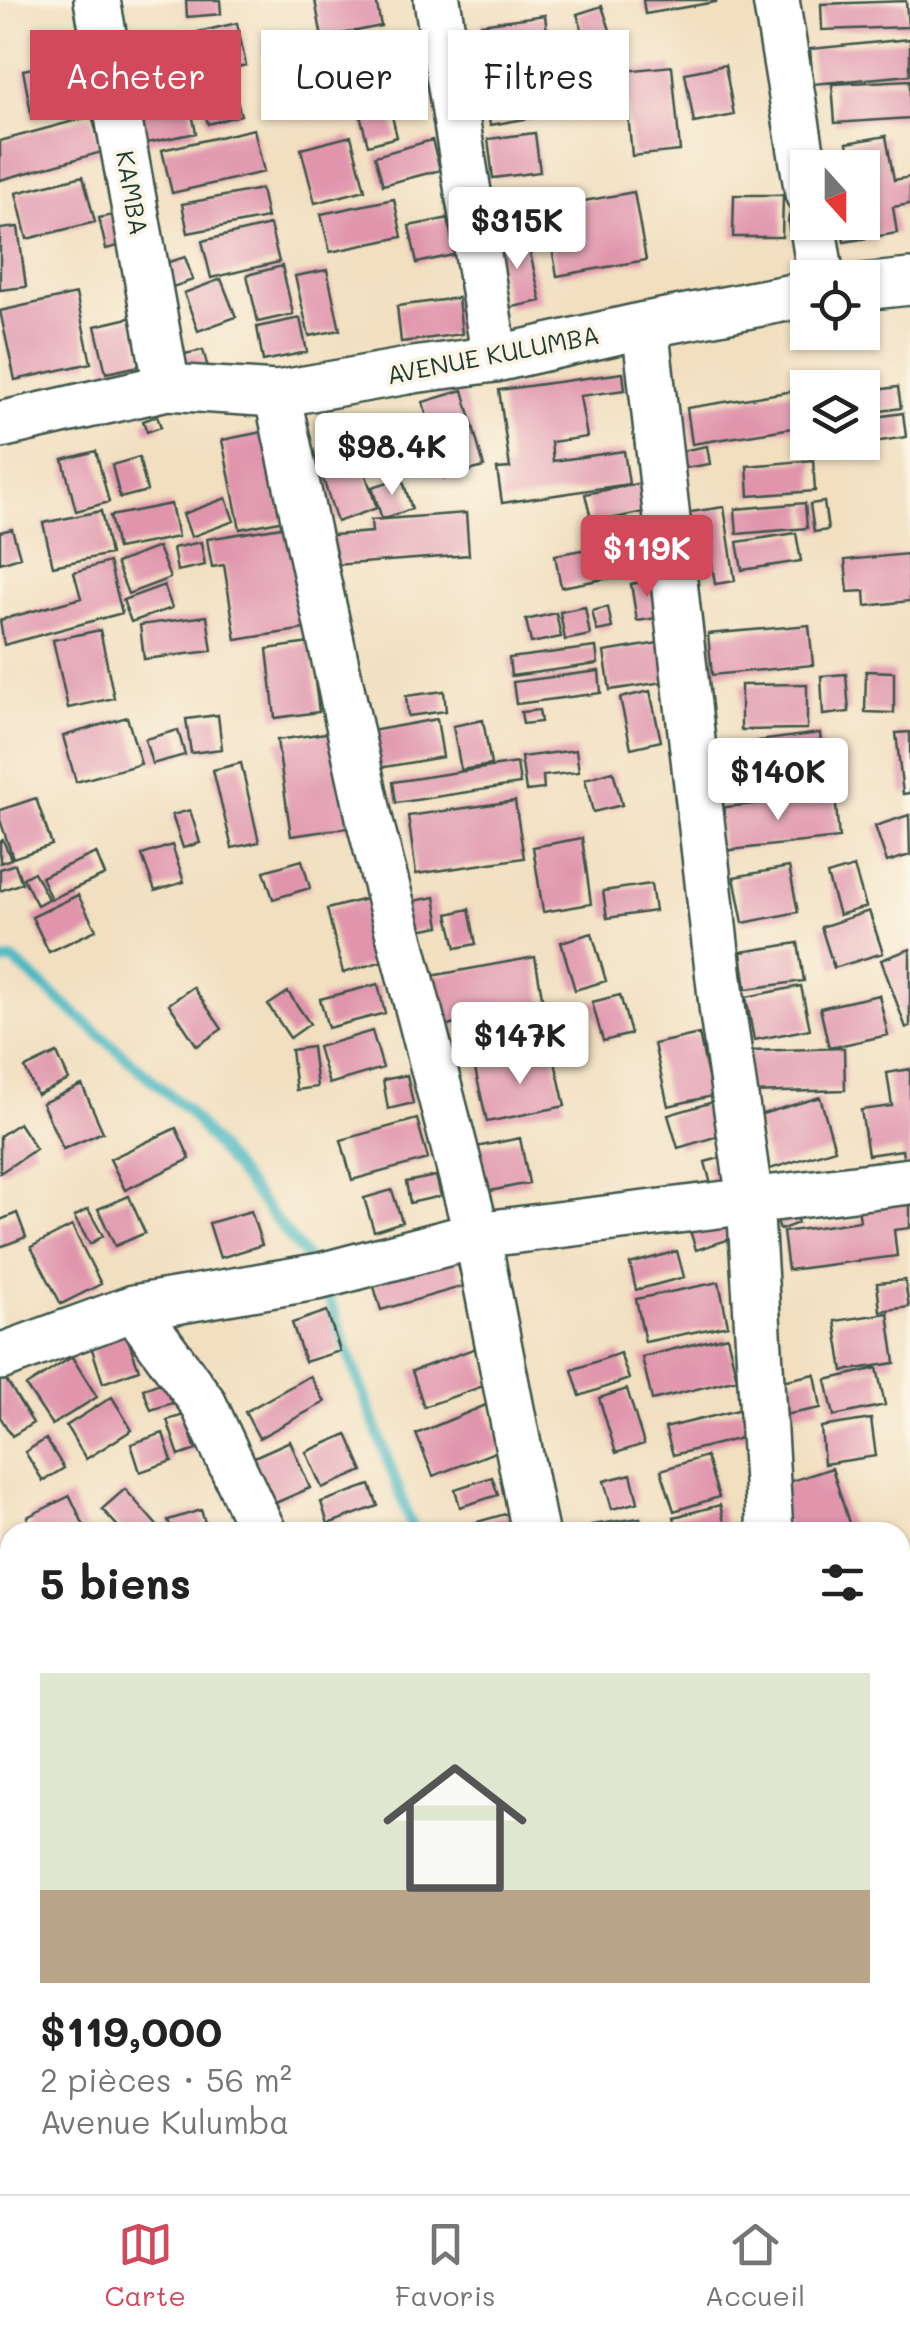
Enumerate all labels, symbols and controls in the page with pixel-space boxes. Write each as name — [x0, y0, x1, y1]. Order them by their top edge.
chip: Acheter — [30, 30, 241, 120]
chip: Louer — [261, 30, 428, 120]
chip: Filtres — [448, 30, 629, 120]
street label: KAMBA — [110, 148, 156, 238]
north arrow — [790, 150, 880, 240]
map controls — [790, 150, 880, 460]
pin: $315K — [447, 187, 587, 272]
text: $315K — [471, 198, 563, 240]
button: locate — [790, 260, 880, 350]
street label: AVENUE KULUMBA — [384, 318, 602, 390]
button: layers — [790, 370, 880, 460]
pin: $98.4K — [311, 413, 473, 498]
text: $98.4K — [337, 424, 447, 466]
pin: $119K — [577, 515, 717, 600]
text: $119K — [603, 526, 691, 568]
pin: $140K — [708, 738, 848, 823]
text: $140K — [730, 749, 826, 791]
pin: $147K — [450, 1002, 590, 1087]
text: $147K — [473, 1013, 567, 1055]
text: 5 biens — [40, 1555, 191, 1610]
icon: filters — [815, 1555, 870, 1610]
icon: home — [365, 1738, 545, 1918]
text: $119,000 — [40, 2003, 222, 2058]
text: 2 pièces · 56 m² — [40, 2058, 292, 2100]
text: Avenue Kulumba — [40, 2100, 289, 2142]
tab: Carte — [105, 2217, 186, 2313]
tab: Favoris — [395, 2217, 496, 2313]
tab: Accueil — [705, 2217, 805, 2313]

